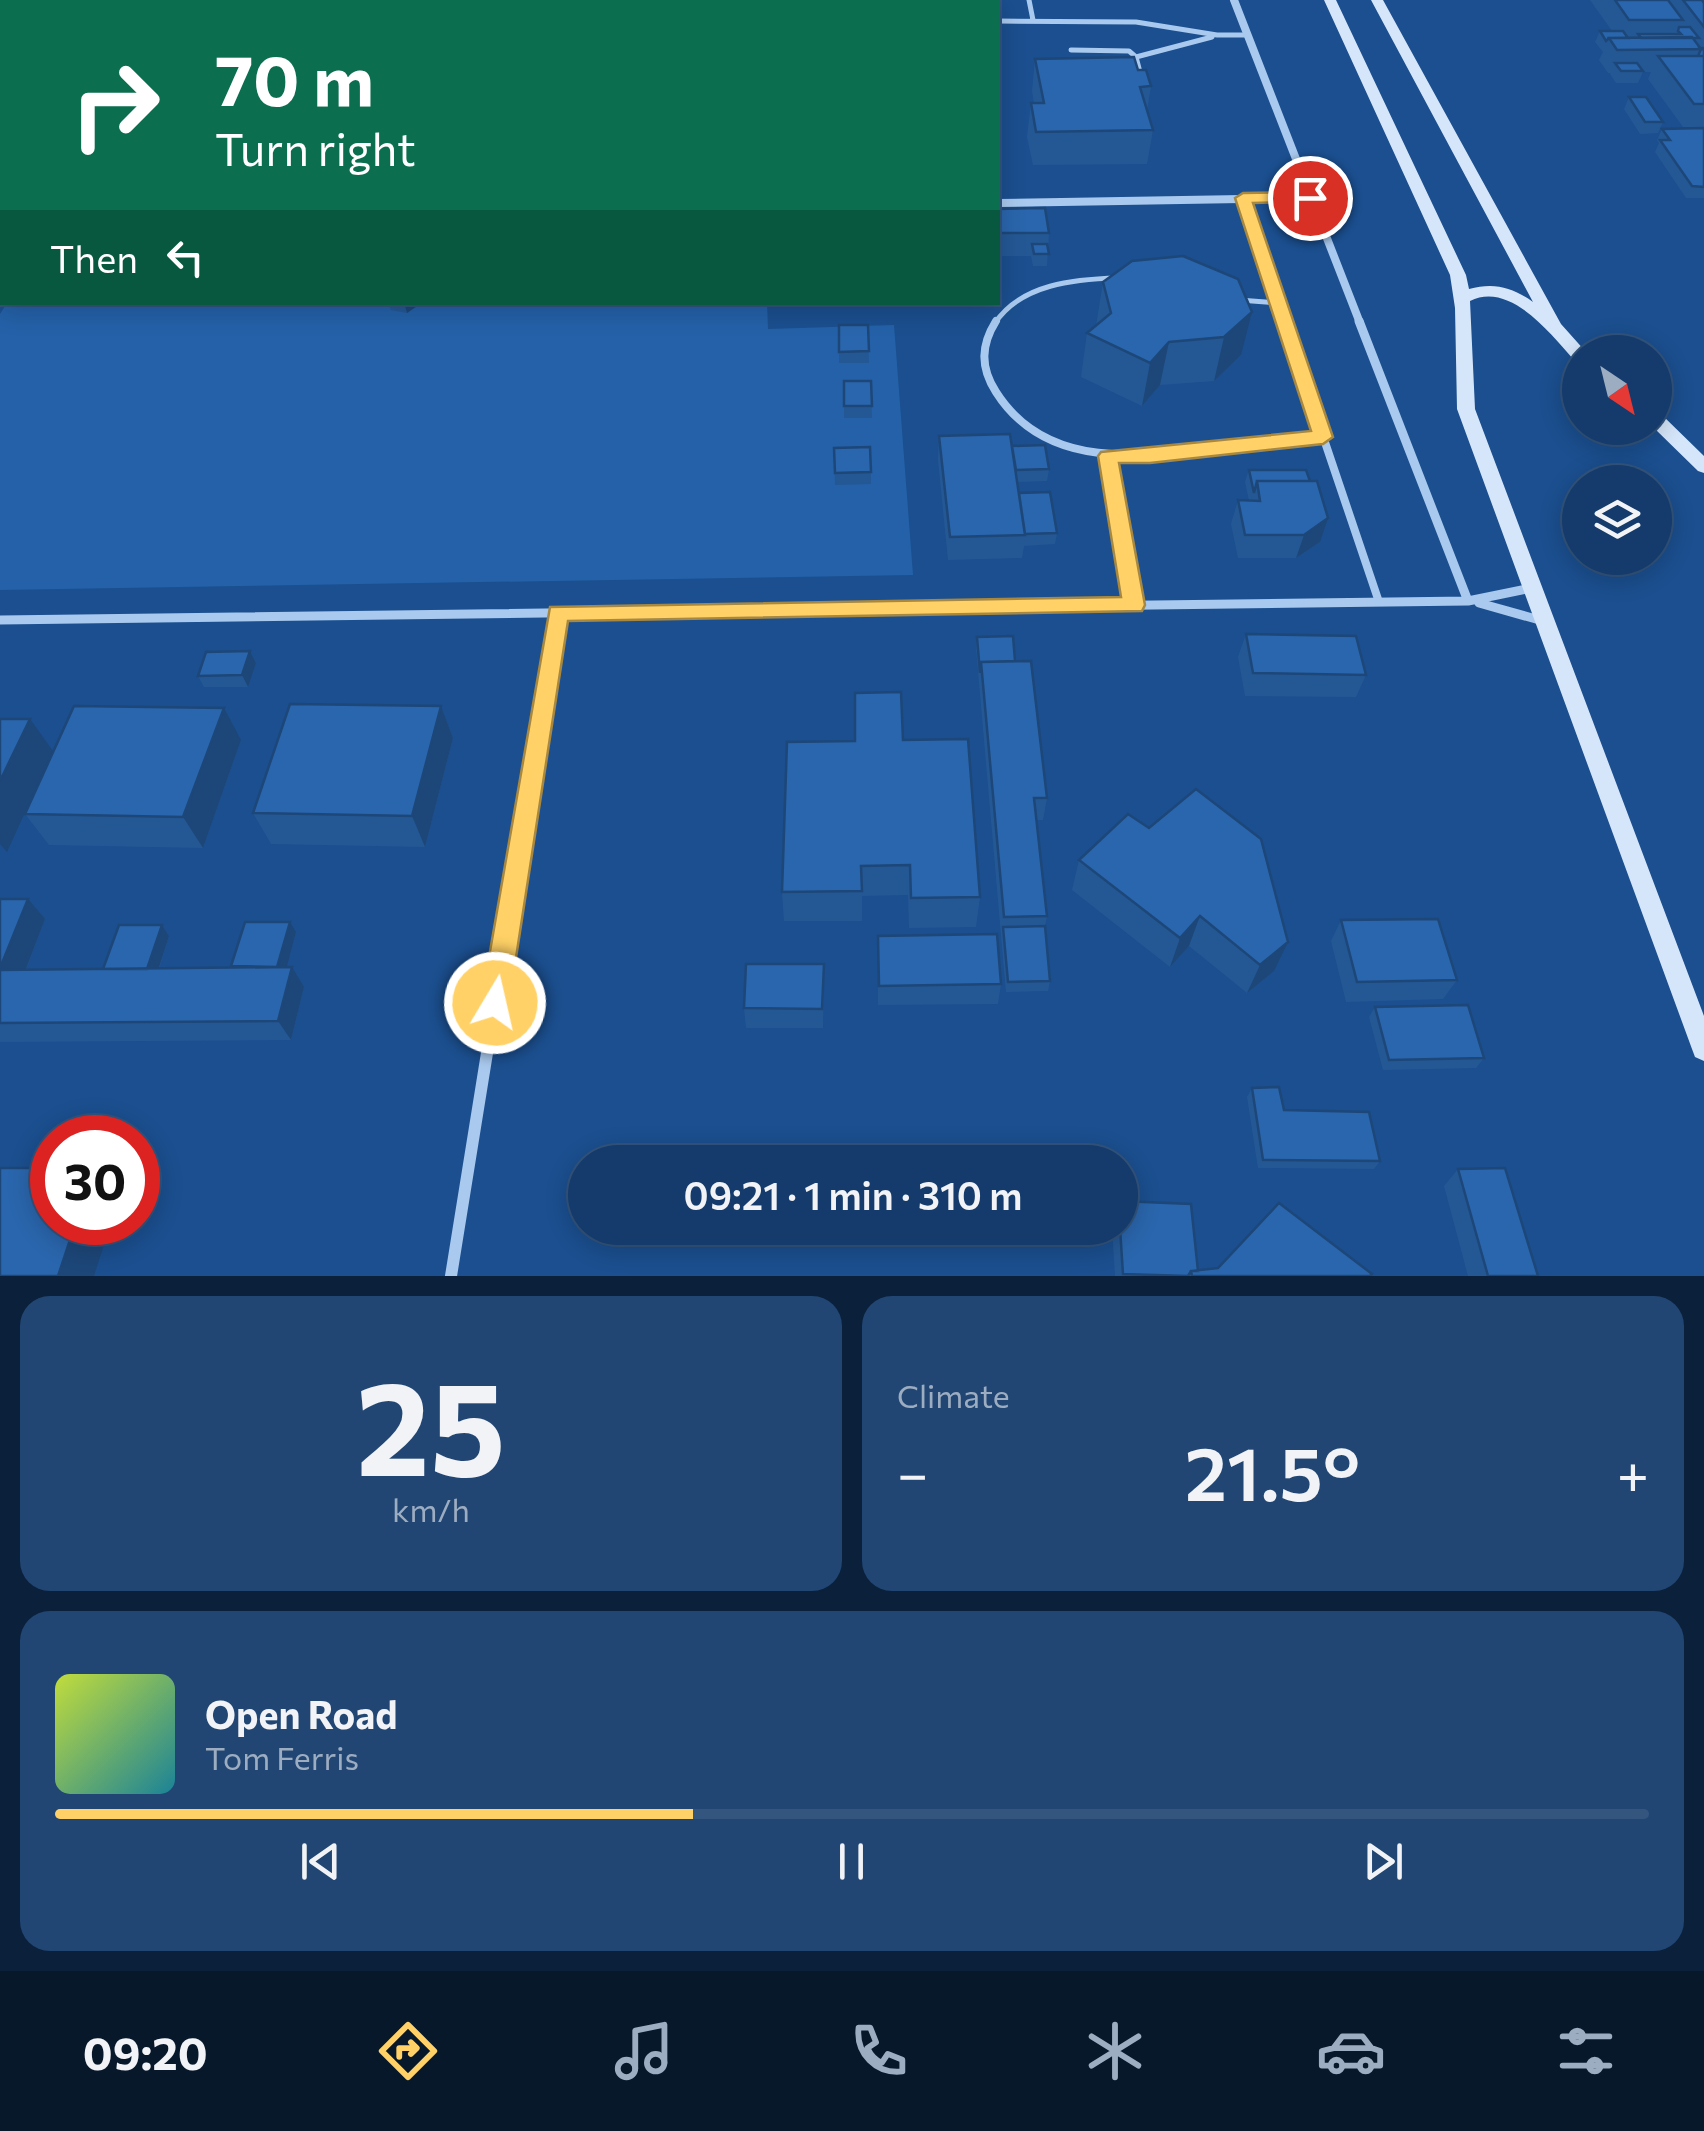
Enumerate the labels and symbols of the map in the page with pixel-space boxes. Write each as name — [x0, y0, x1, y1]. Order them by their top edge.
pin — [1268, 156, 1353, 241]
north arrow — [1562, 335, 1672, 445]
position arrow — [443, 951, 547, 1055]
speed limit sign: 30 — [30, 1115, 160, 1245]

